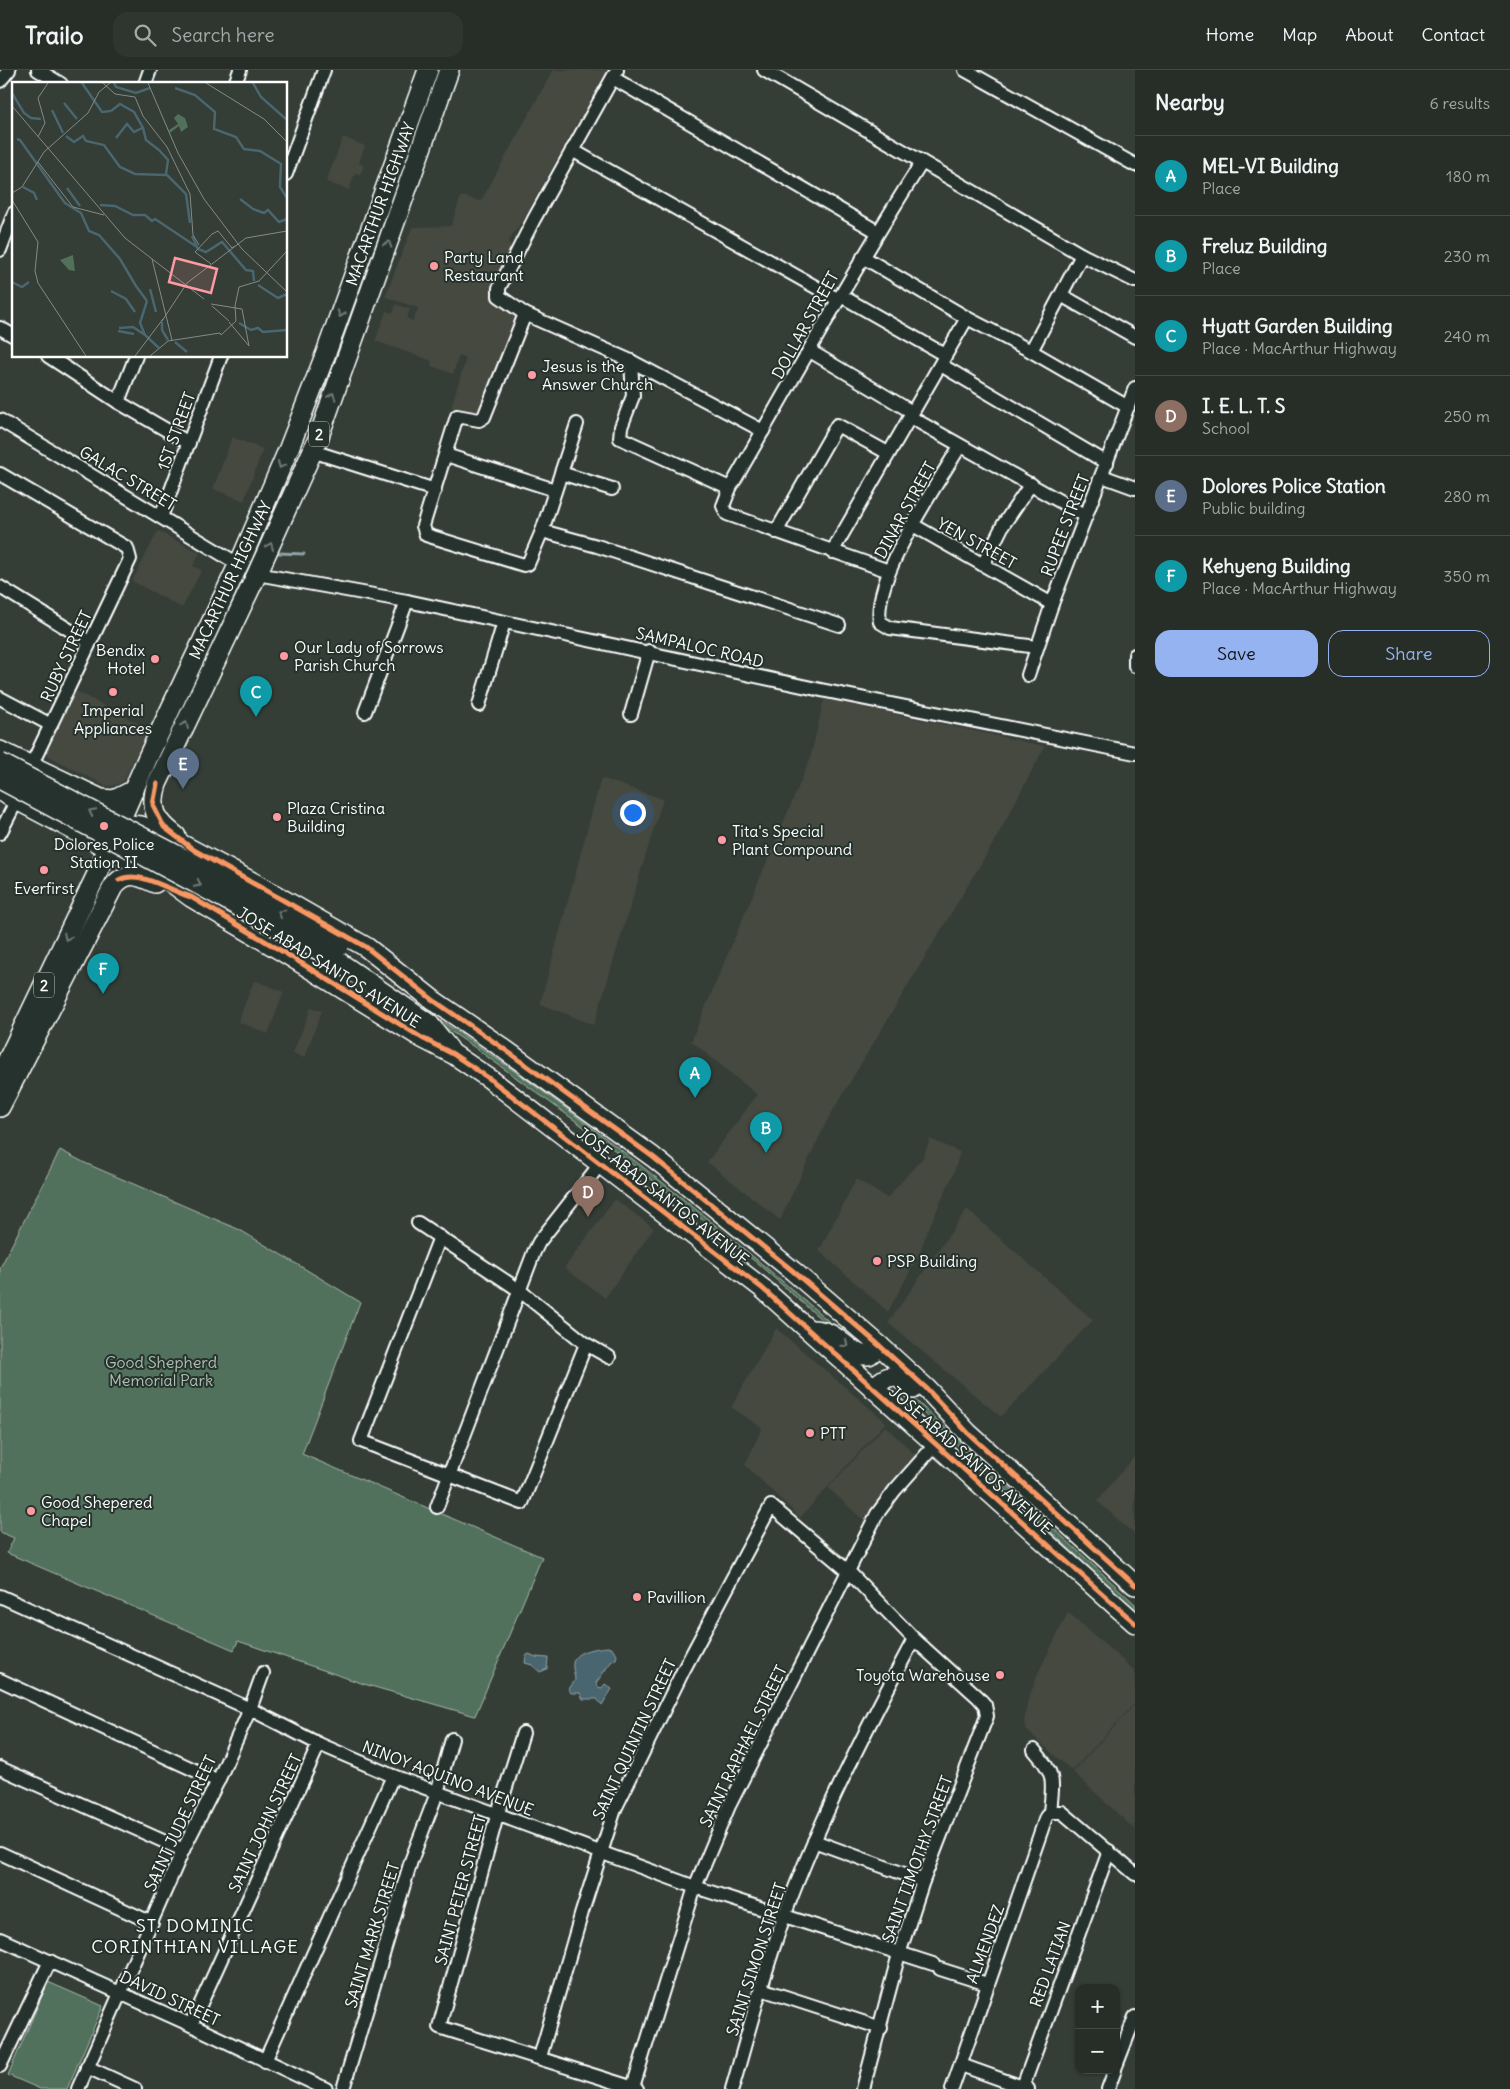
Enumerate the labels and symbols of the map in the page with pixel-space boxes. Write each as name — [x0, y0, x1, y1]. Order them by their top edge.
inset map — [12, 82, 288, 358]
street label: MACARTHUR HIGHWAY — [341, 119, 419, 288]
one-way arrow — [383, 240, 393, 248]
place label: Party Land Restaurant — [444, 247, 524, 285]
marker: Party Land Restaurant — [428, 260, 440, 272]
street label: DOLLAR STREET — [767, 268, 843, 382]
one-way arrow — [336, 309, 346, 317]
place label: Jesus is the Answer Church — [542, 356, 653, 394]
marker: Jesus is the Answer Church — [526, 369, 538, 381]
street label: 1ST STREET — [153, 389, 199, 473]
one-way arrow — [327, 393, 337, 401]
road number: 2 — [309, 422, 329, 446]
street label: GALAC STREET — [76, 441, 180, 515]
street label: DINAR STREET — [870, 458, 940, 562]
one-way arrow — [277, 460, 288, 469]
street label: RUPEE STREET — [1036, 471, 1094, 579]
street label: MACARTHUR HIGHWAY — [184, 497, 276, 662]
street label: YEN STREET — [934, 513, 1020, 573]
one-way arrow — [263, 542, 274, 551]
street label: RUBY STREET — [36, 607, 96, 705]
street label: SAMPALOC ROAD — [634, 623, 766, 671]
place label: Our Lady of Sorrows Parish Church — [294, 637, 444, 675]
place label: Bendix Hotel — [96, 640, 145, 678]
marker: Our Lady of Sorrows Parish Church — [278, 650, 290, 662]
marker: Bendix Hotel — [149, 653, 161, 665]
pin: C — [240, 676, 272, 717]
marker: Imperial Appliances — [107, 686, 119, 698]
place label: Imperial Appliances — [74, 700, 152, 738]
one-way arrow — [179, 721, 189, 730]
pin: E — [167, 748, 199, 789]
place label: Plaza Cristina Building — [287, 798, 385, 836]
your location — [620, 800, 646, 826]
one-way arrow — [88, 808, 97, 818]
marker: Plaza Cristina Building — [271, 811, 283, 823]
marker: Dolores Police Station II — [98, 820, 110, 832]
place label: Tita's Special Plant Compound — [732, 821, 852, 859]
place label: Dolores Police Station II — [54, 834, 154, 872]
marker: Tita's Special Plant Compound — [716, 834, 728, 846]
marker: Everfirst — [38, 864, 50, 876]
place label: Everfirst — [14, 878, 75, 898]
one-way arrow — [193, 878, 202, 888]
street label: JOSE ABAD SANTOS AVENUE — [233, 902, 425, 1032]
one-way arrow — [278, 910, 287, 920]
one-way arrow — [62, 932, 73, 941]
pin: F — [87, 953, 119, 994]
road number: 2 — [34, 972, 54, 998]
pin: A — [679, 1057, 711, 1098]
pin: B — [750, 1112, 782, 1153]
street label: JOSE ABAD SANTOS AVENUE — [573, 1123, 753, 1269]
pin: D — [572, 1176, 604, 1217]
place label: PSP Building — [887, 1251, 977, 1271]
marker: PSP Building — [871, 1255, 883, 1267]
one-way arrow — [840, 1339, 849, 1348]
park label: Good Shepherd Memorial Park — [105, 1352, 217, 1390]
street label: JOSE ABAD SANTOS AVENUE — [885, 1381, 1057, 1539]
place label: PTT — [820, 1423, 846, 1443]
marker: PTT — [804, 1427, 816, 1439]
place label: Good Shepered Chapel — [41, 1492, 152, 1530]
marker: Good Shepered Chapel — [25, 1505, 37, 1517]
place label: Pavillion — [647, 1587, 706, 1607]
marker: Pavillion — [631, 1591, 643, 1603]
street label: SAINT QUINTIN STREET — [588, 1655, 680, 1823]
street label: SAINT RAPHAEL STREET — [695, 1662, 791, 1830]
place label: Toyota Warehouse — [856, 1665, 990, 1685]
marker: Toyota Warehouse — [994, 1669, 1006, 1681]
street label: NINOY AQUINO AVENUE — [359, 1736, 537, 1820]
street label: SAINT JOHN STREET — [224, 1750, 306, 1896]
street label: SAINT JUDE STREET — [140, 1752, 220, 1894]
street label: SAINT TIMOTHY STREET — [877, 1773, 957, 1945]
street label: SAINT PETER STREET — [430, 1813, 490, 1967]
street label: SAINT MARK STREET — [340, 1860, 404, 2010]
street label: SAINT SIMON STREET — [722, 1880, 790, 2038]
street label: ALMENDEZ — [962, 1902, 1008, 1986]
district label: ST. DOMINIC CORINTHIAN VILLAGE — [91, 1914, 299, 1958]
street label: RED LATIAN — [1025, 1918, 1075, 2010]
street label: DAVID STREET — [117, 1966, 223, 2030]

